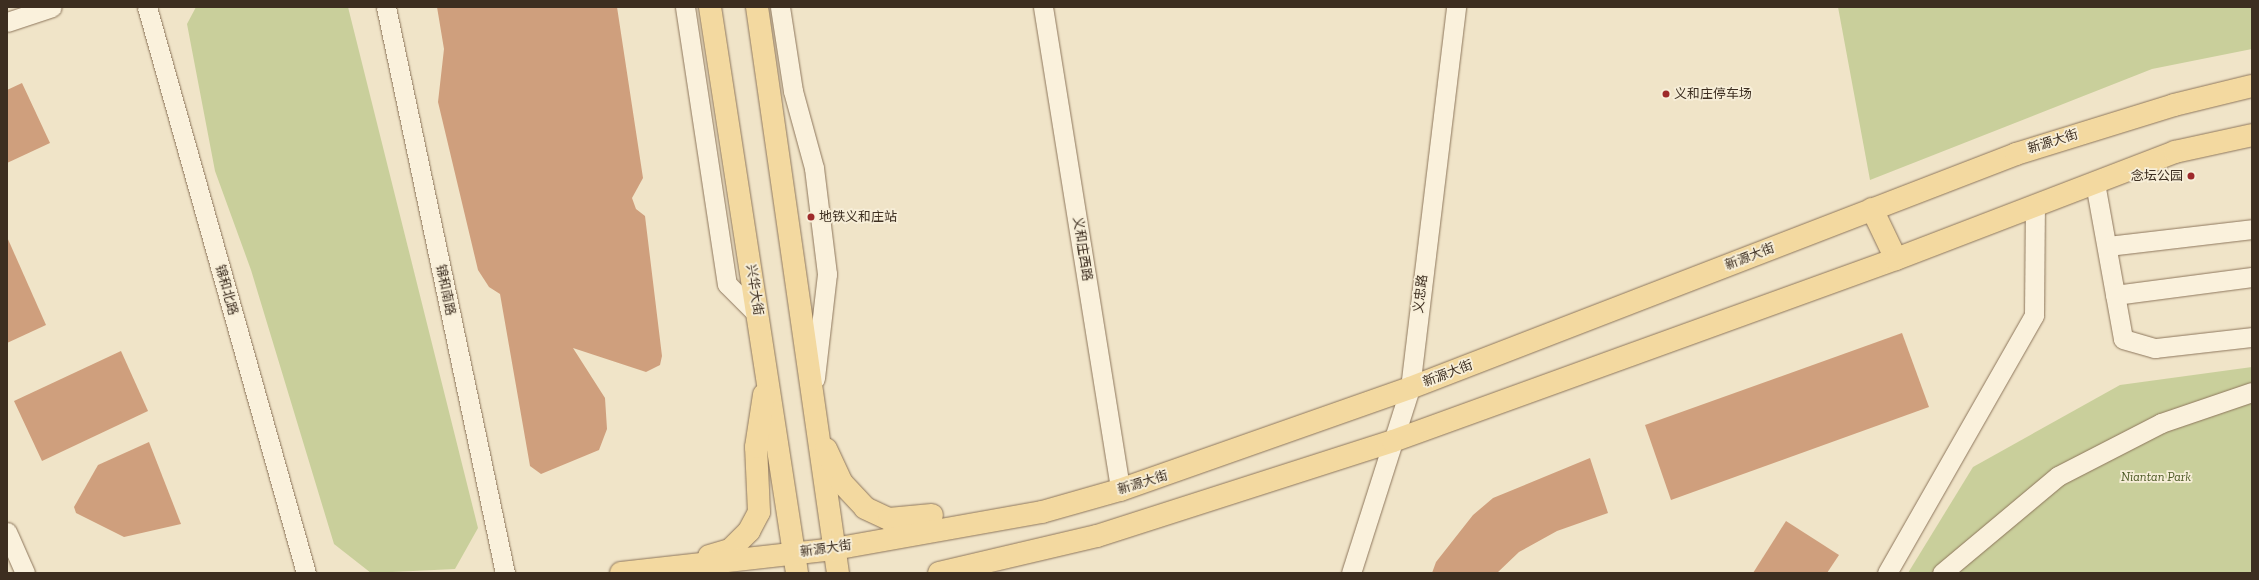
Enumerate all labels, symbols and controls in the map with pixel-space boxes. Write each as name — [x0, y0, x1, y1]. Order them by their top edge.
place label: 义和庄停车场 — [1674, 86, 1752, 102]
marker: 义和庄停车场 — [1661, 89, 1671, 99]
street label: 新源大街 — [2026, 127, 2080, 157]
place label: 念坛公园 — [2131, 168, 2183, 184]
marker: 念坛公园 — [2186, 171, 2196, 181]
place label: 地铁义和庄站 — [819, 209, 897, 225]
marker: 地铁义和庄站 — [806, 212, 816, 222]
street label: 义和庄西路 — [1069, 216, 1095, 282]
street label: 新源大街 — [1723, 240, 1777, 274]
street label: 锦和北路 — [211, 263, 241, 317]
street label: 锦和南路 — [432, 263, 458, 317]
street label: 兴华大街 — [742, 263, 766, 317]
street label: 义忠路 — [1411, 274, 1431, 314]
street label: 新源大街 — [1421, 357, 1475, 391]
street label: 新源大街 — [1116, 468, 1170, 498]
park label: Niantan Park — [2121, 469, 2191, 485]
street label: 新源大街 — [799, 538, 853, 560]

